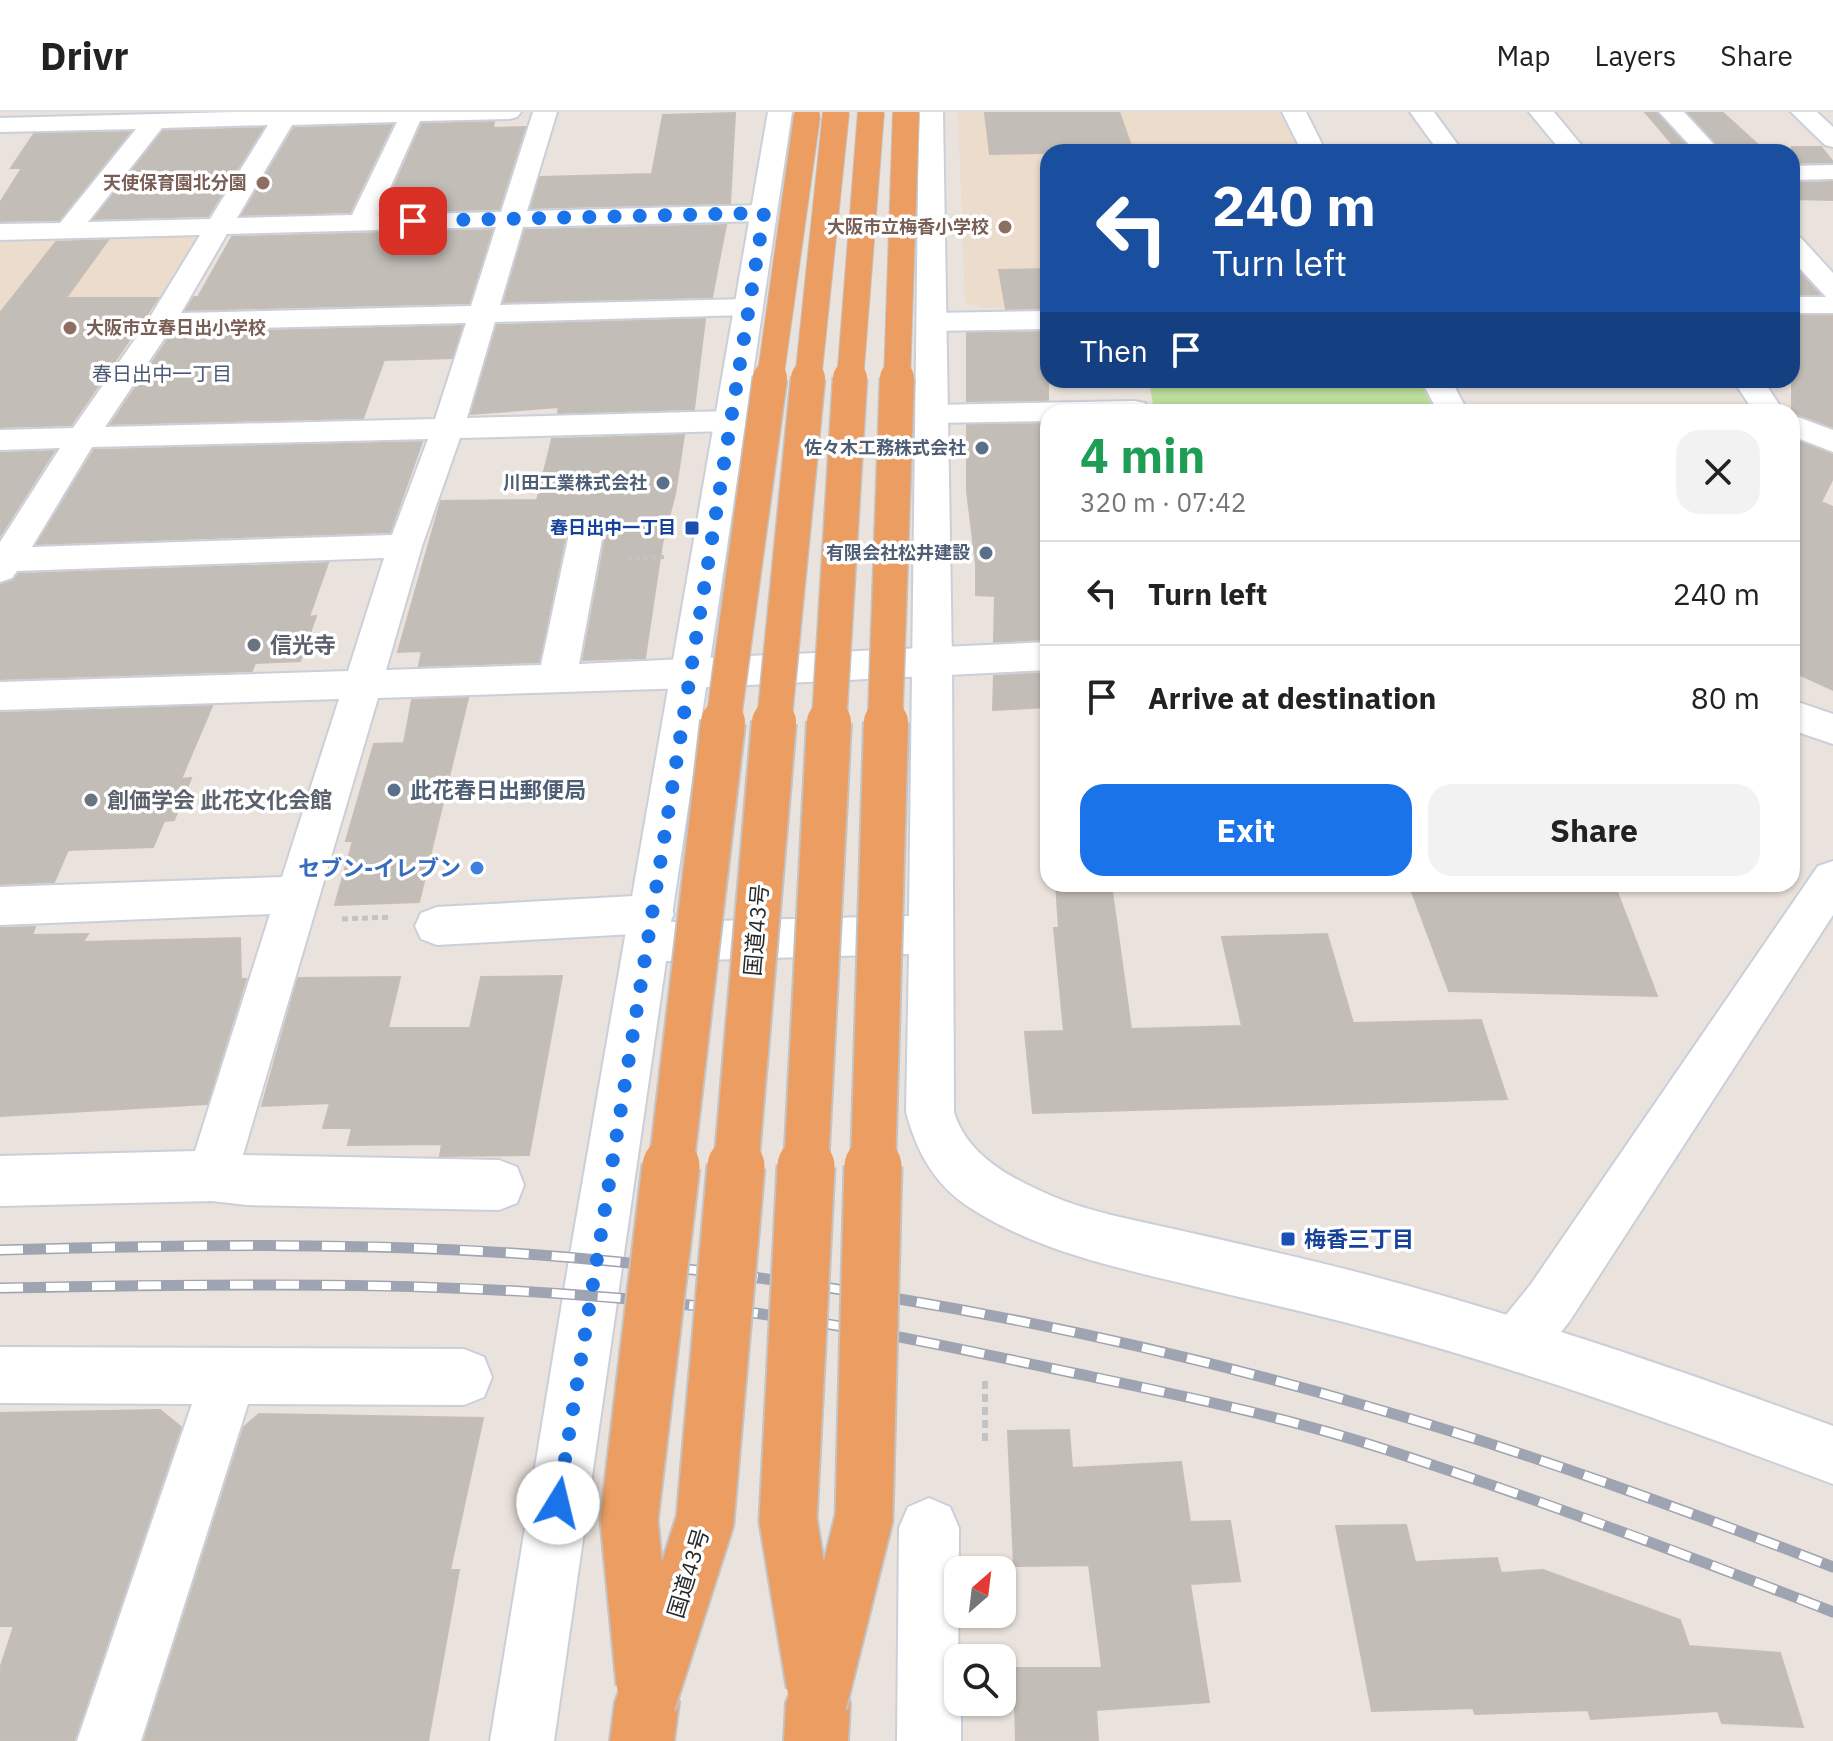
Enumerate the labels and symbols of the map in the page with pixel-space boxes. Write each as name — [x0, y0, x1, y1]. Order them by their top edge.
place label: 天使保育園北分園 — [103, 171, 247, 194]
marker: 天使保育園北分園 — [254, 174, 272, 192]
pin — [379, 187, 447, 255]
place label: 大阪市立梅香小学校 — [827, 215, 989, 238]
marker: 大阪市立梅香小学校 — [996, 218, 1014, 236]
place label: 大阪市立春日出小学校 — [86, 316, 266, 339]
marker: 大阪市立春日出小学校 — [61, 319, 79, 337]
district label: 春日出中一丁目 — [92, 360, 232, 387]
place label: 佐々木工務株式会社 — [804, 436, 966, 459]
marker: 佐々木工務株式会社 — [973, 439, 991, 457]
place label: 川田工業株式会社 — [503, 471, 647, 494]
marker: 川田工業株式会社 — [654, 474, 672, 492]
place label: 春日出中一丁目 — [550, 516, 676, 539]
marker: 春日出中一丁目 — [683, 519, 701, 537]
place label: 有限会社松井建設 — [826, 541, 970, 564]
marker: 有限会社松井建設 — [977, 544, 995, 562]
place label: 信光寺 — [270, 630, 336, 659]
marker: 信光寺 — [245, 636, 263, 654]
place label: 此花春日出郵便局 — [410, 775, 586, 804]
marker: 此花春日出郵便局 — [385, 781, 403, 799]
place label: 創価学会 此花文化会館 — [107, 785, 332, 814]
marker: 創価学会 此花文化会館 — [82, 791, 100, 809]
place label: セブン-イレブン — [298, 853, 461, 882]
marker: セブン-イレブン — [468, 859, 486, 877]
street label: 国道43号 — [737, 883, 774, 977]
place label: 梅香三丁目 — [1304, 1224, 1414, 1253]
marker: 梅香三丁目 — [1279, 1230, 1297, 1248]
position arrow — [516, 1461, 600, 1545]
street label: 国道43号 — [660, 1524, 715, 1621]
north arrow — [944, 1556, 1016, 1628]

